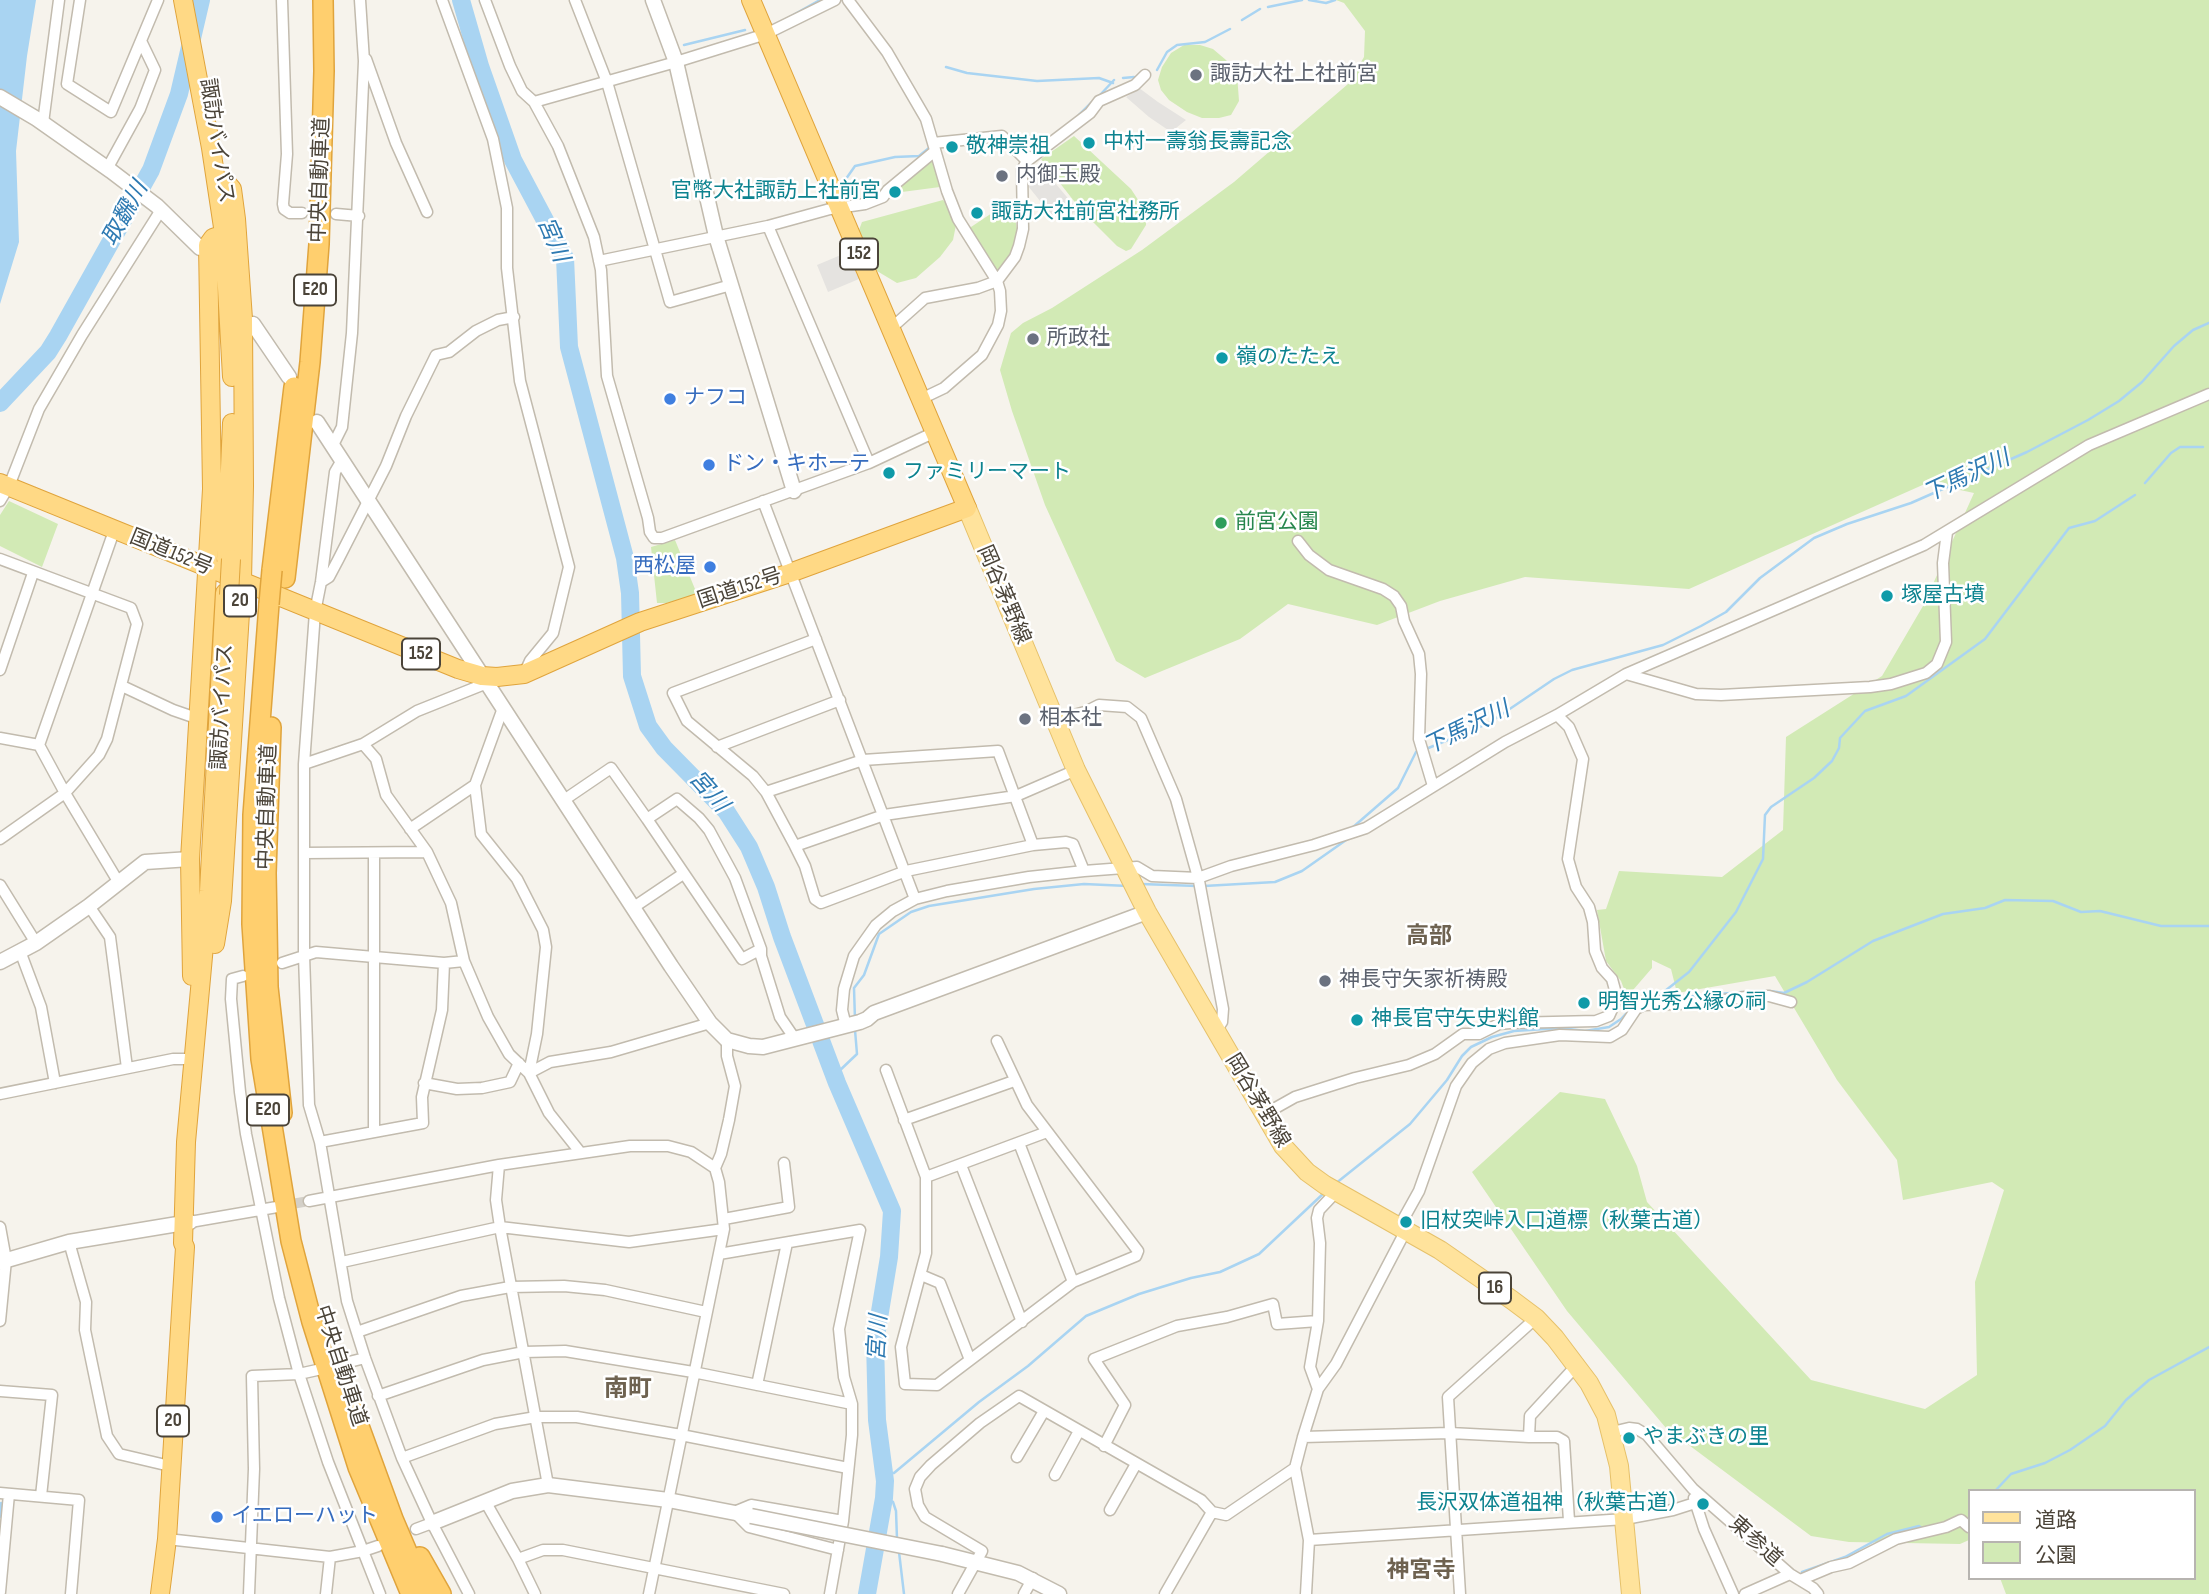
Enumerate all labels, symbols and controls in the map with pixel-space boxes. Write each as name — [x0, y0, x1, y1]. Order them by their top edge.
place label: 諏訪大社上社前宮 — [1210, 62, 1378, 88]
marker: 諏訪大社上社前宮 — [1188, 67, 1204, 83]
street label: 諏訪バイパス — [194, 77, 238, 205]
street label: 中央自動車道 — [306, 117, 336, 243]
place label: 中村一壽翁長壽記念 — [1103, 130, 1292, 156]
place label: 敬神崇祖 — [966, 134, 1050, 160]
marker: 中村一壽翁長壽記念 — [1081, 135, 1097, 151]
marker: 敬神崇祖 — [944, 139, 960, 155]
place label: 内御玉殿 — [1016, 163, 1100, 189]
marker: 内御玉殿 — [994, 168, 1010, 184]
water label: 取飜川 — [97, 177, 155, 251]
place label: 官幣大社諏訪上社前宮 — [671, 179, 881, 205]
marker: 官幣大社諏訪上社前宮 — [887, 184, 903, 200]
place label: 諏訪大社前宮社務所 — [991, 200, 1180, 226]
marker: 諏訪大社前宮社務所 — [969, 205, 985, 221]
water label: 宮川 — [530, 213, 574, 267]
road number: 152 — [840, 238, 878, 270]
road number: E20 — [294, 274, 336, 306]
place label: 所政社 — [1047, 326, 1110, 352]
marker: 所政社 — [1025, 331, 1041, 347]
place label: 嶺のたたえ — [1236, 345, 1341, 371]
marker: 嶺のたたえ — [1214, 350, 1230, 366]
place label: ナフコ — [684, 386, 747, 412]
marker: ナフコ — [662, 391, 678, 407]
water label: 下馬沢川 — [1919, 445, 2015, 509]
place label: ドン・キホーテ — [723, 452, 870, 478]
marker: ドン・キホーテ — [701, 457, 717, 473]
place label: ファミリーマート — [903, 460, 1071, 486]
marker: ファミリーマート — [881, 465, 897, 481]
place label: 前宮公園 — [1235, 510, 1319, 536]
marker: 前宮公園 — [1213, 515, 1229, 531]
street label: 国道152号 — [126, 525, 216, 581]
street label: 岡谷茅野線 — [971, 542, 1035, 648]
place label: 西松屋 — [633, 554, 696, 580]
marker: 西松屋 — [702, 559, 718, 575]
street label: 国道152号 — [695, 564, 785, 614]
place label: 塚屋古墳 — [1901, 583, 1985, 609]
road number: 20 — [224, 586, 256, 616]
marker: 塚屋古墳 — [1879, 588, 1895, 604]
road number: 152 — [402, 638, 440, 670]
street label: 諏訪バイパス — [207, 643, 239, 771]
water label: 下馬沢川 — [1420, 696, 1514, 762]
place label: 相本社 — [1039, 706, 1102, 732]
marker: 相本社 — [1017, 711, 1033, 727]
street label: 中央自動車道 — [253, 744, 283, 870]
water label: 宮川 — [682, 766, 734, 818]
district label: 高部 — [1406, 923, 1452, 951]
place label: 神長守矢家祈祷殿 — [1339, 968, 1507, 994]
marker: 神長守矢家祈祷殿 — [1317, 973, 1333, 989]
place label: 明智光秀公縁の祠 — [1598, 990, 1766, 1016]
marker: 明智光秀公縁の祠 — [1576, 995, 1592, 1011]
place label: 神長官守矢史料館 — [1371, 1007, 1539, 1033]
marker: 神長官守矢史料館 — [1349, 1012, 1365, 1028]
street label: 岡谷茅野線 — [1219, 1050, 1295, 1152]
road number: E20 — [247, 1094, 289, 1126]
place label: 旧杖突峠入口道標（秋葉古道） — [1420, 1209, 1714, 1235]
marker: 旧杖突峠入口道標（秋葉古道） — [1398, 1214, 1414, 1230]
road number: 16 — [1479, 1272, 1511, 1304]
street label: 中央自動車道 — [309, 1302, 371, 1430]
water label: 宮川 — [864, 1314, 894, 1362]
district label: 南町 — [604, 1376, 652, 1404]
road number: 20 — [157, 1406, 189, 1436]
place label: やまぶきの里 — [1643, 1425, 1769, 1451]
marker: やまぶきの里 — [1621, 1430, 1637, 1446]
legend — [1968, 1489, 2195, 1580]
place label: 長沢双体道祖神（秋葉古道） — [1416, 1491, 1689, 1517]
marker: 長沢双体道祖神（秋葉古道） — [1695, 1496, 1711, 1512]
place label: イエローハット — [231, 1504, 378, 1530]
text: 道路 — [2035, 1508, 2077, 1533]
marker: イエローハット — [209, 1509, 225, 1525]
street label: 東参道 — [1723, 1512, 1787, 1572]
text: 公園 — [2035, 1543, 2077, 1568]
district label: 神宮寺 — [1387, 1557, 1455, 1585]

